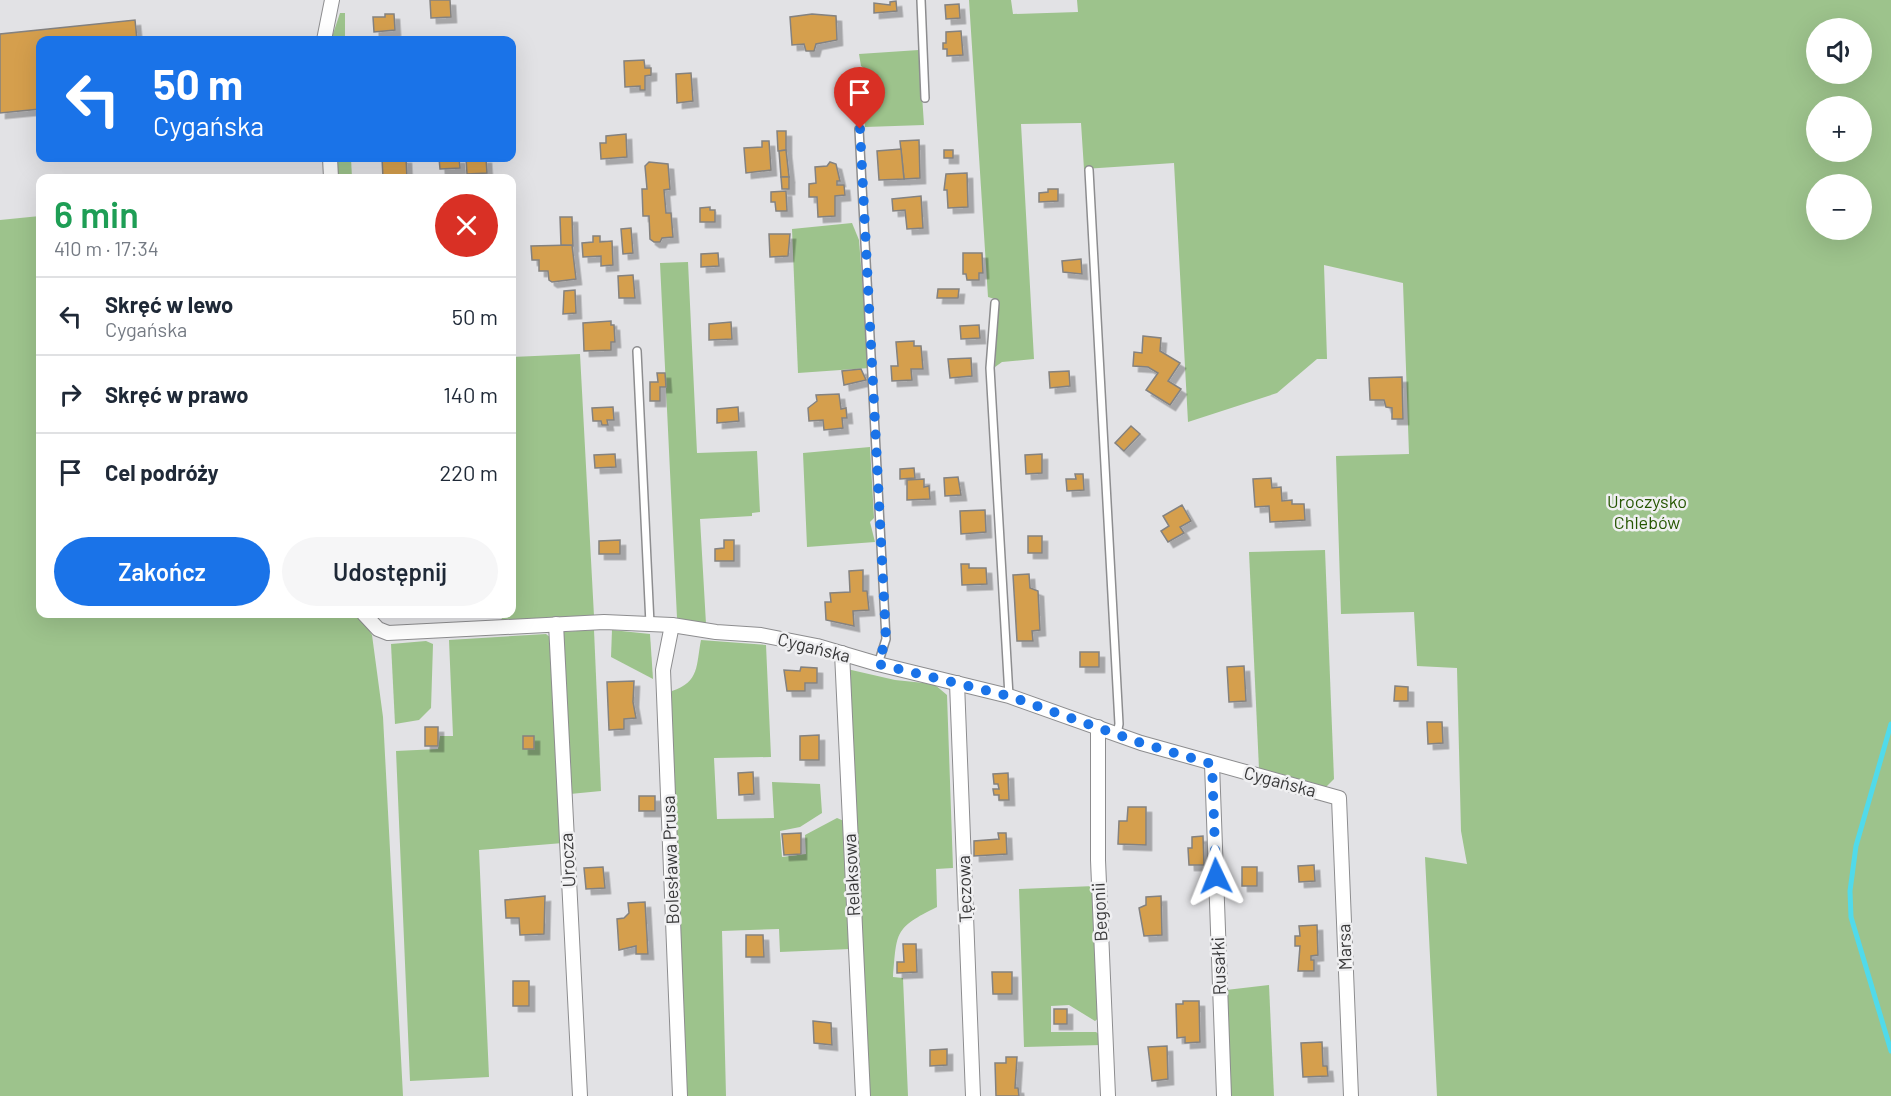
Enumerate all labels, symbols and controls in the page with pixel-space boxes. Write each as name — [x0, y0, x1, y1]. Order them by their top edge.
map controls — [1806, 18, 1872, 240]
button: sound — [1806, 18, 1872, 84]
text: 50 m — [153, 58, 243, 108]
icon: left — [54, 60, 132, 138]
pin — [834, 67, 885, 129]
icon: arrive — [843, 76, 876, 109]
button: + — [1806, 96, 1872, 162]
text: Cygańska — [153, 109, 264, 141]
button: − — [1806, 174, 1872, 240]
text: 6 min — [54, 192, 139, 235]
button: close — [435, 194, 498, 257]
text: 410 m · 17:34 — [54, 236, 159, 260]
text: Skręć w lewo — [105, 291, 233, 317]
icon: left — [54, 300, 87, 333]
text: 50 m — [452, 303, 498, 329]
text: Cygańska — [105, 317, 187, 341]
icon: right — [54, 378, 87, 411]
text: Skręć w prawo — [105, 381, 249, 407]
text: 140 m — [443, 381, 498, 407]
icon: arrive — [54, 456, 87, 489]
text: Cel podróży — [105, 459, 219, 485]
text: 220 m — [439, 459, 498, 485]
park label: Uroczysko Chlebów — [1607, 490, 1687, 533]
button: Zakończ — [54, 537, 270, 606]
button: Udostępnij — [282, 537, 498, 606]
street label: Cygańska — [776, 627, 853, 667]
street label: Cygańska — [1242, 761, 1319, 801]
street label: Bolesława Prusa — [657, 795, 683, 925]
street label: Urocza — [555, 832, 579, 888]
street label: Relaksowa — [838, 833, 864, 917]
position arrow — [1184, 844, 1248, 908]
street label: Tęczowa — [952, 855, 976, 923]
street label: Begonii — [1086, 882, 1112, 942]
street label: Marsa — [1332, 923, 1356, 971]
street label: Rusałki — [1206, 937, 1230, 996]

